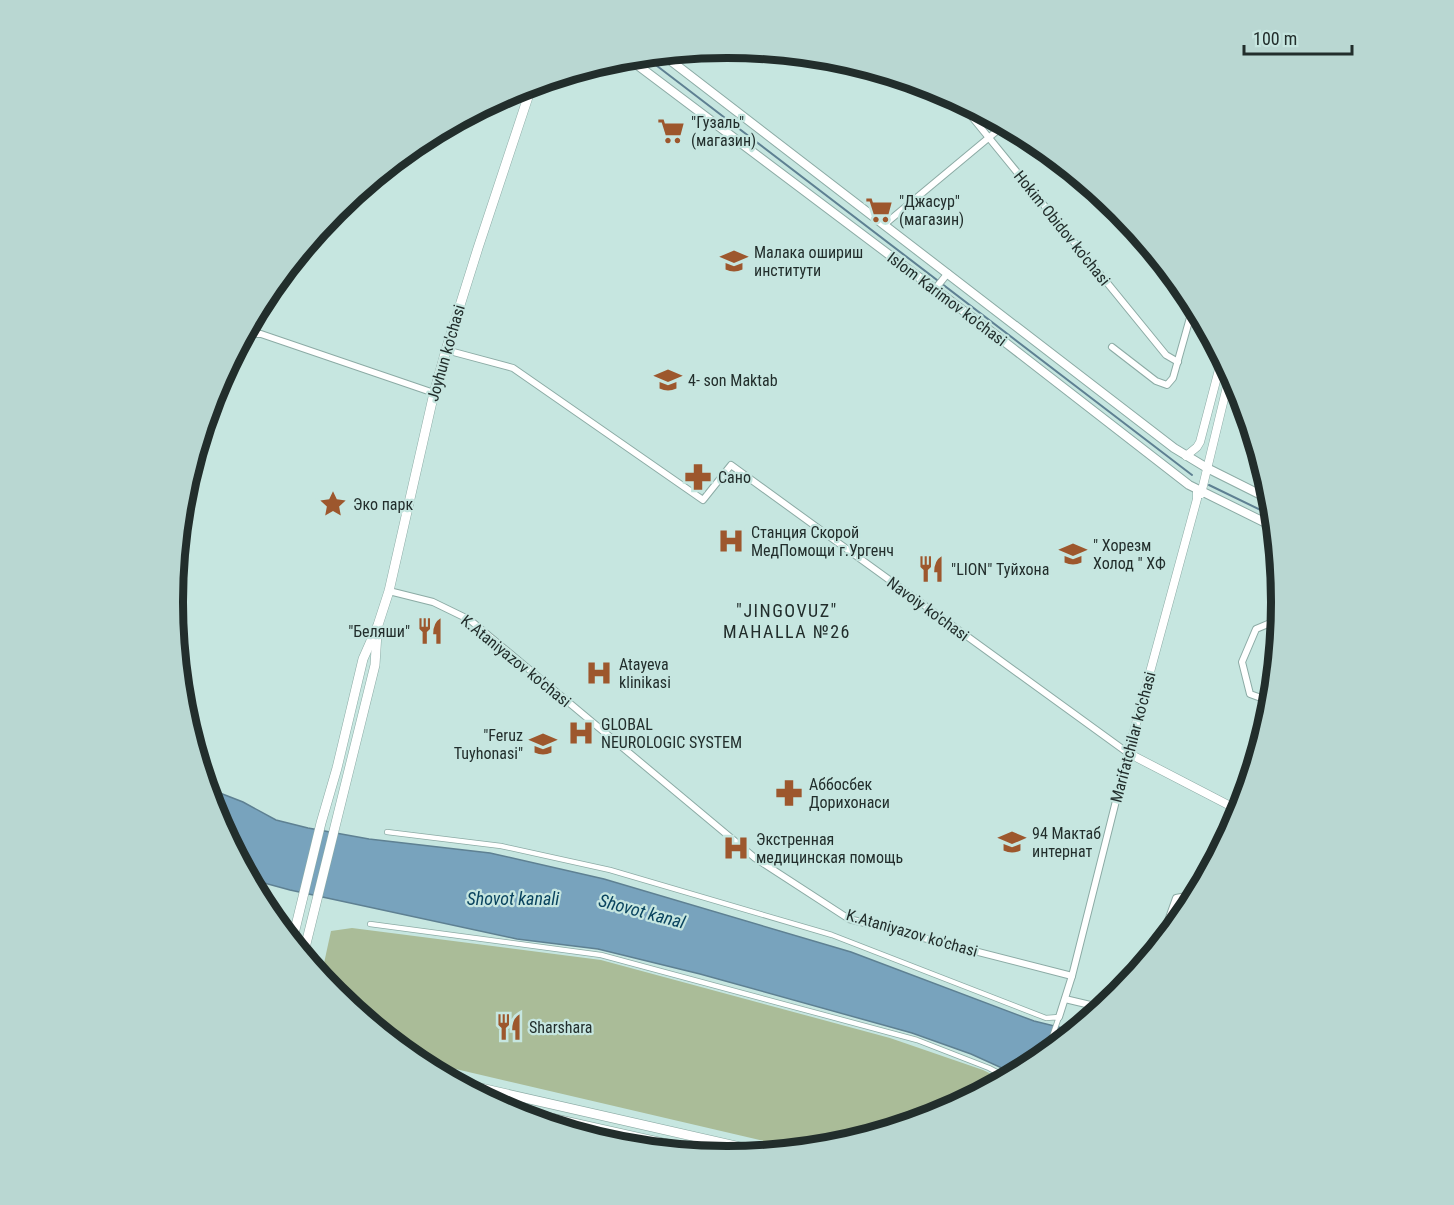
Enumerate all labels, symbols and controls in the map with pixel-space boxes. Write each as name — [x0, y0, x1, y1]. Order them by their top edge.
scale bar — [1244, 18, 1352, 56]
text: 100 m — [1253, 28, 1297, 49]
place label: "Гузаль" (магазин) — [691, 113, 756, 150]
supermarket icon: "Гузаль" (магазин) — [656, 116, 686, 146]
street label: Hokim Obidov ko'chasi — [1010, 167, 1114, 289]
place label: "Джасур" (магазин) — [899, 192, 964, 229]
supermarket icon: "Джасур" (магазин) — [864, 195, 894, 225]
place label: Малака ошириш институти — [754, 243, 863, 280]
school or university icon: Малака ошириш институти — [719, 246, 749, 276]
street label: Islom Karimov ko'chasi — [884, 248, 1010, 350]
street label: Joyhun ko'chasi — [423, 303, 469, 403]
school or university icon: 4- son Maktab — [653, 365, 683, 395]
place label: 4- son Maktab — [688, 371, 778, 390]
pharmacy icon: Сано — [683, 462, 713, 492]
place label: Сано — [718, 468, 751, 487]
place icon: Эко парк — [318, 489, 348, 519]
place label: Эко парк — [353, 495, 413, 514]
place label: Станция Скорой МедПомощи г.Ургенч — [751, 523, 894, 560]
hospital icon: Станция Скорой МедПомощи г.Ургенч — [716, 526, 746, 556]
place label: " Хорезм Холод " ХФ — [1093, 536, 1166, 573]
school or university icon: " Хорезм Холод " ХФ — [1058, 539, 1088, 569]
restaurant icon: "LION" Туйхона — [916, 554, 946, 584]
place label: "LION" Туйхона — [951, 560, 1049, 579]
street label: Navoiy ko'chasi — [883, 573, 973, 645]
district label: "JINGOVUZ" MAHALLA №26 — [723, 600, 851, 642]
street label: K.Ataniyazov ko'chasi — [457, 611, 575, 711]
restaurant icon: "Беляши" — [415, 616, 445, 646]
place label: "Беляши" — [348, 622, 410, 641]
place label: Atayeva klinikasi — [619, 655, 671, 692]
hospital icon: Atayeva klinikasi — [584, 658, 614, 688]
street label: Marifatchilar ko'chasi — [1106, 669, 1160, 805]
place label: GLOBAL NEUROLOGIC SYSTEM — [601, 715, 742, 752]
hospital icon: GLOBAL NEUROLOGIC SYSTEM — [566, 718, 596, 748]
place label: "Feruz Tuyhonasi" — [454, 726, 523, 763]
school or university icon: "Feruz Tuyhonasi" — [528, 729, 558, 759]
place label: Аббосбек Дорихонаси — [809, 775, 890, 812]
pharmacy icon: Аббосбек Дорихонаси — [774, 778, 804, 808]
place label: 94 Мактаб интернат — [1032, 824, 1101, 861]
school or university icon: 94 Мактаб интернат — [997, 827, 1027, 857]
place label: Экстренная медицинская помощь — [756, 830, 903, 867]
hospital icon: Экстренная медицинская помощь — [721, 833, 751, 863]
water label: Shovot kanali — [467, 888, 560, 909]
water label: Shovot kanal — [597, 889, 688, 933]
street label: K.Ataniyazov ko'chasi — [844, 905, 980, 961]
restaurant icon: Sharshara — [494, 1012, 524, 1042]
place label: Sharshara — [529, 1018, 592, 1037]

